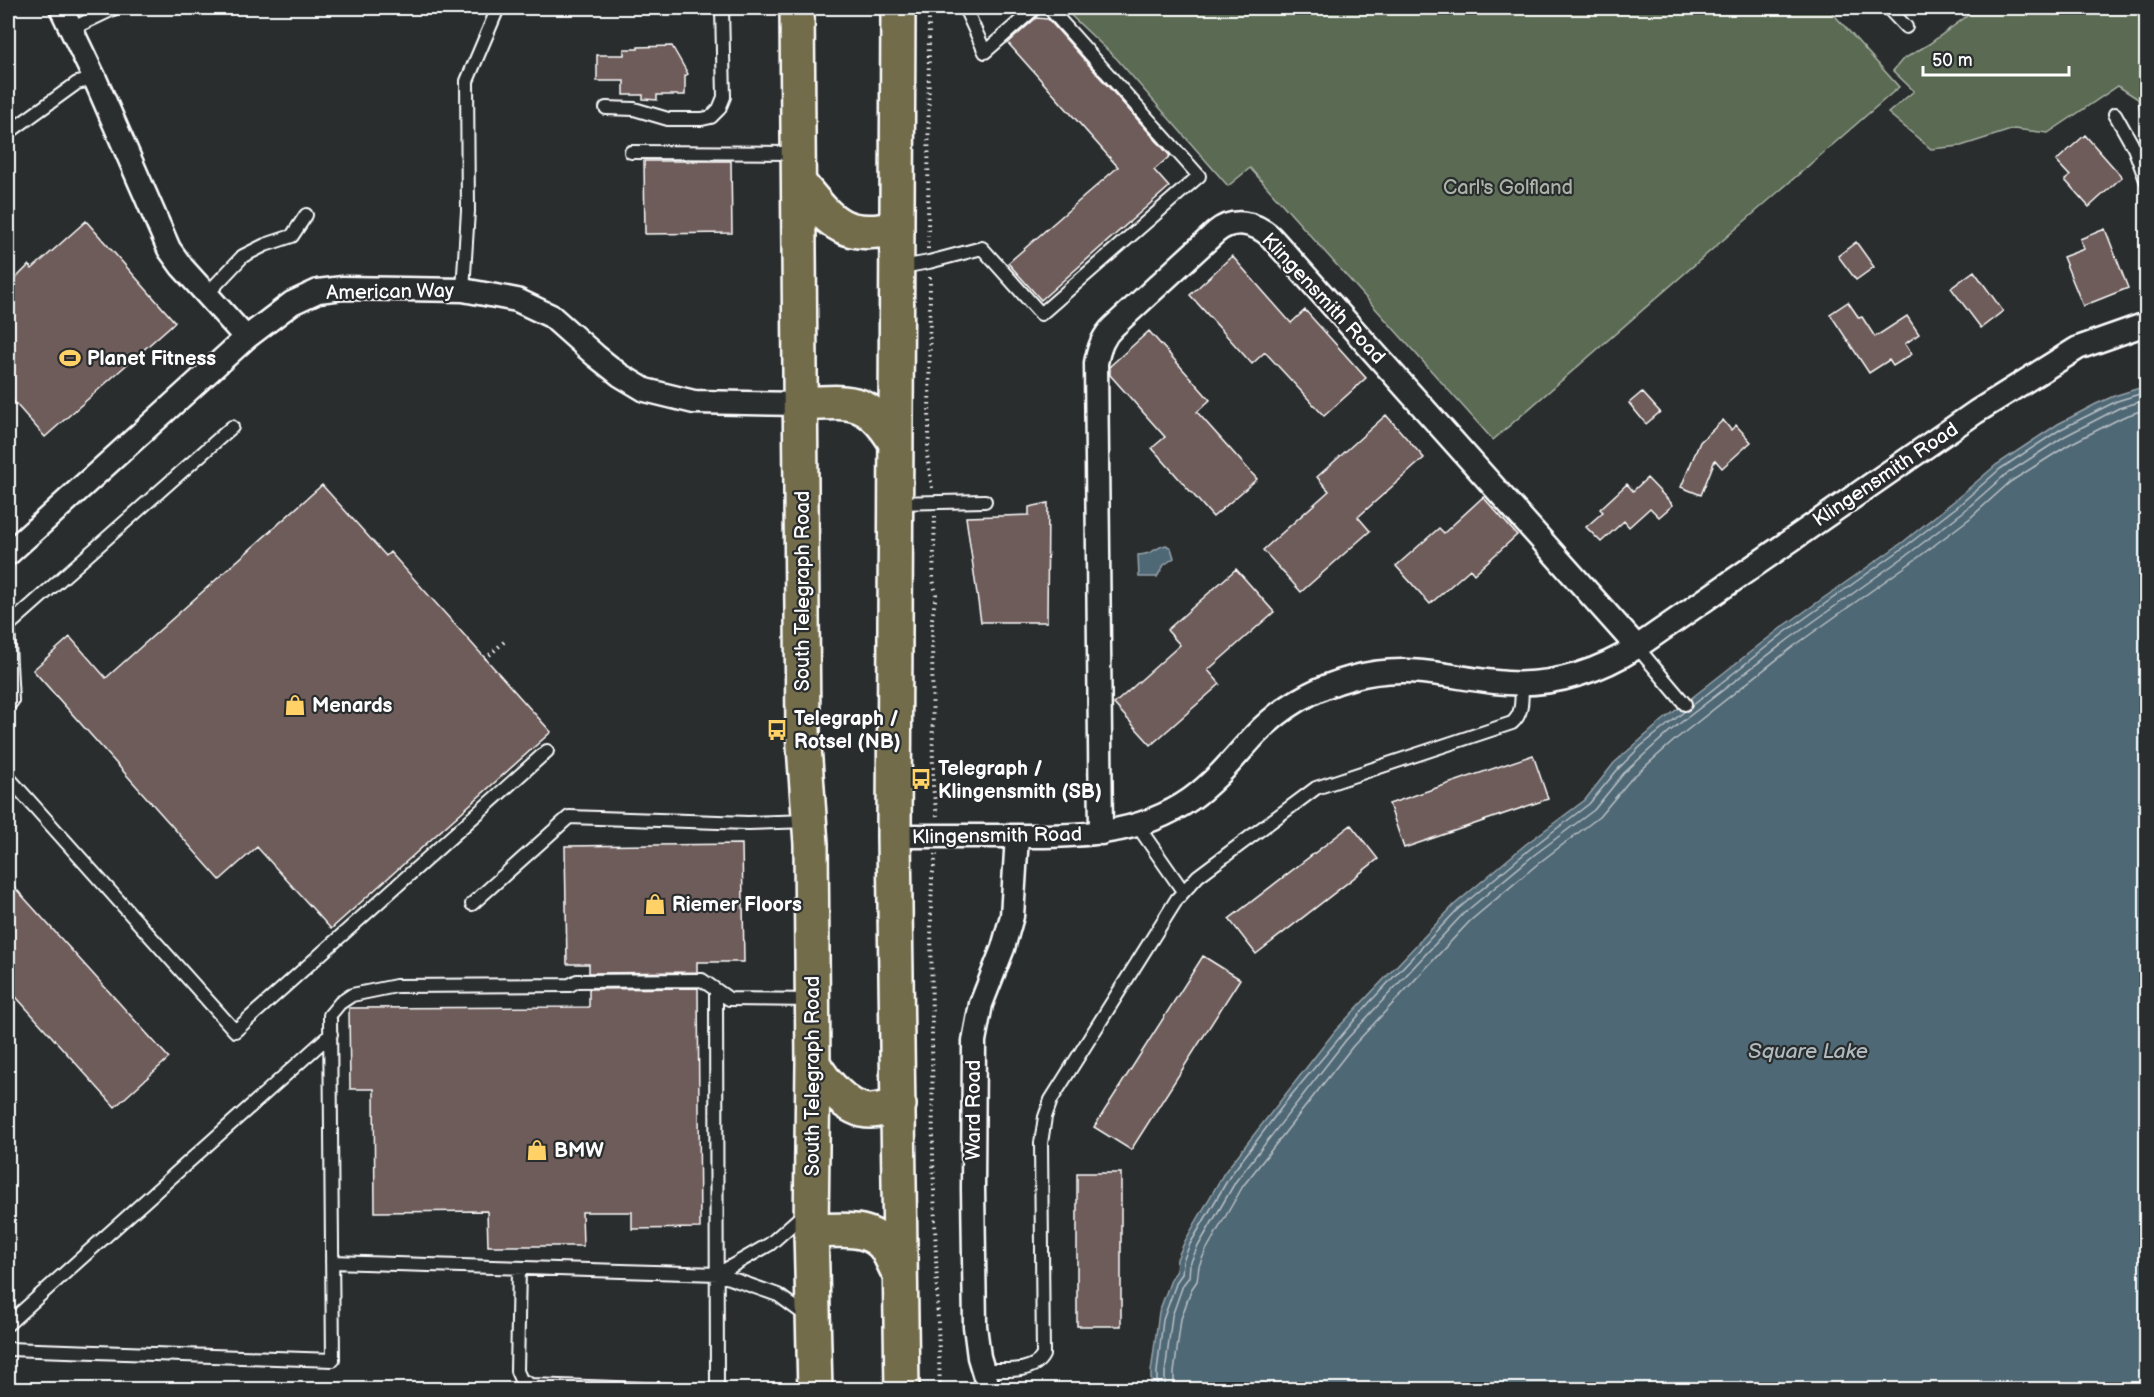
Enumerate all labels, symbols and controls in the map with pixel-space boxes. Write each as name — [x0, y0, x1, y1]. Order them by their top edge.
scale bar — [1923, 39, 2068, 77]
text: 50 m — [1932, 50, 1973, 71]
park label: Carl's Golfland — [1443, 176, 1573, 200]
street label: Klingensmith Road — [1256, 228, 1390, 369]
street label: American Way — [326, 279, 454, 305]
sports icon: Planet Fitness — [58, 346, 82, 370]
place label: Planet Fitness — [87, 347, 216, 371]
street label: Klingensmith Road — [1808, 417, 1963, 532]
street label: South Telegraph Road — [791, 491, 815, 691]
shop icon: Menards — [283, 693, 307, 717]
place label: Menards — [312, 694, 393, 718]
place label: Telegraph / Rotsel (NB) — [794, 707, 901, 754]
bus stop icon: Telegraph / Rotsel (NB) — [765, 718, 789, 742]
place label: Telegraph / Klingensmith (SB) — [938, 757, 1102, 804]
bus stop icon: Telegraph / Klingensmith (SB) — [909, 767, 933, 791]
street label: Klingensmith Road — [912, 823, 1082, 849]
shop icon: Riemer Floors — [643, 892, 667, 916]
place label: Riemer Floors — [672, 893, 802, 917]
street label: South Telegraph Road — [801, 976, 825, 1176]
water label: Square Lake — [1748, 1039, 1868, 1064]
street label: Ward Road — [962, 1060, 986, 1160]
shop icon: BMW — [525, 1138, 549, 1162]
place label: BMW — [554, 1139, 604, 1163]

